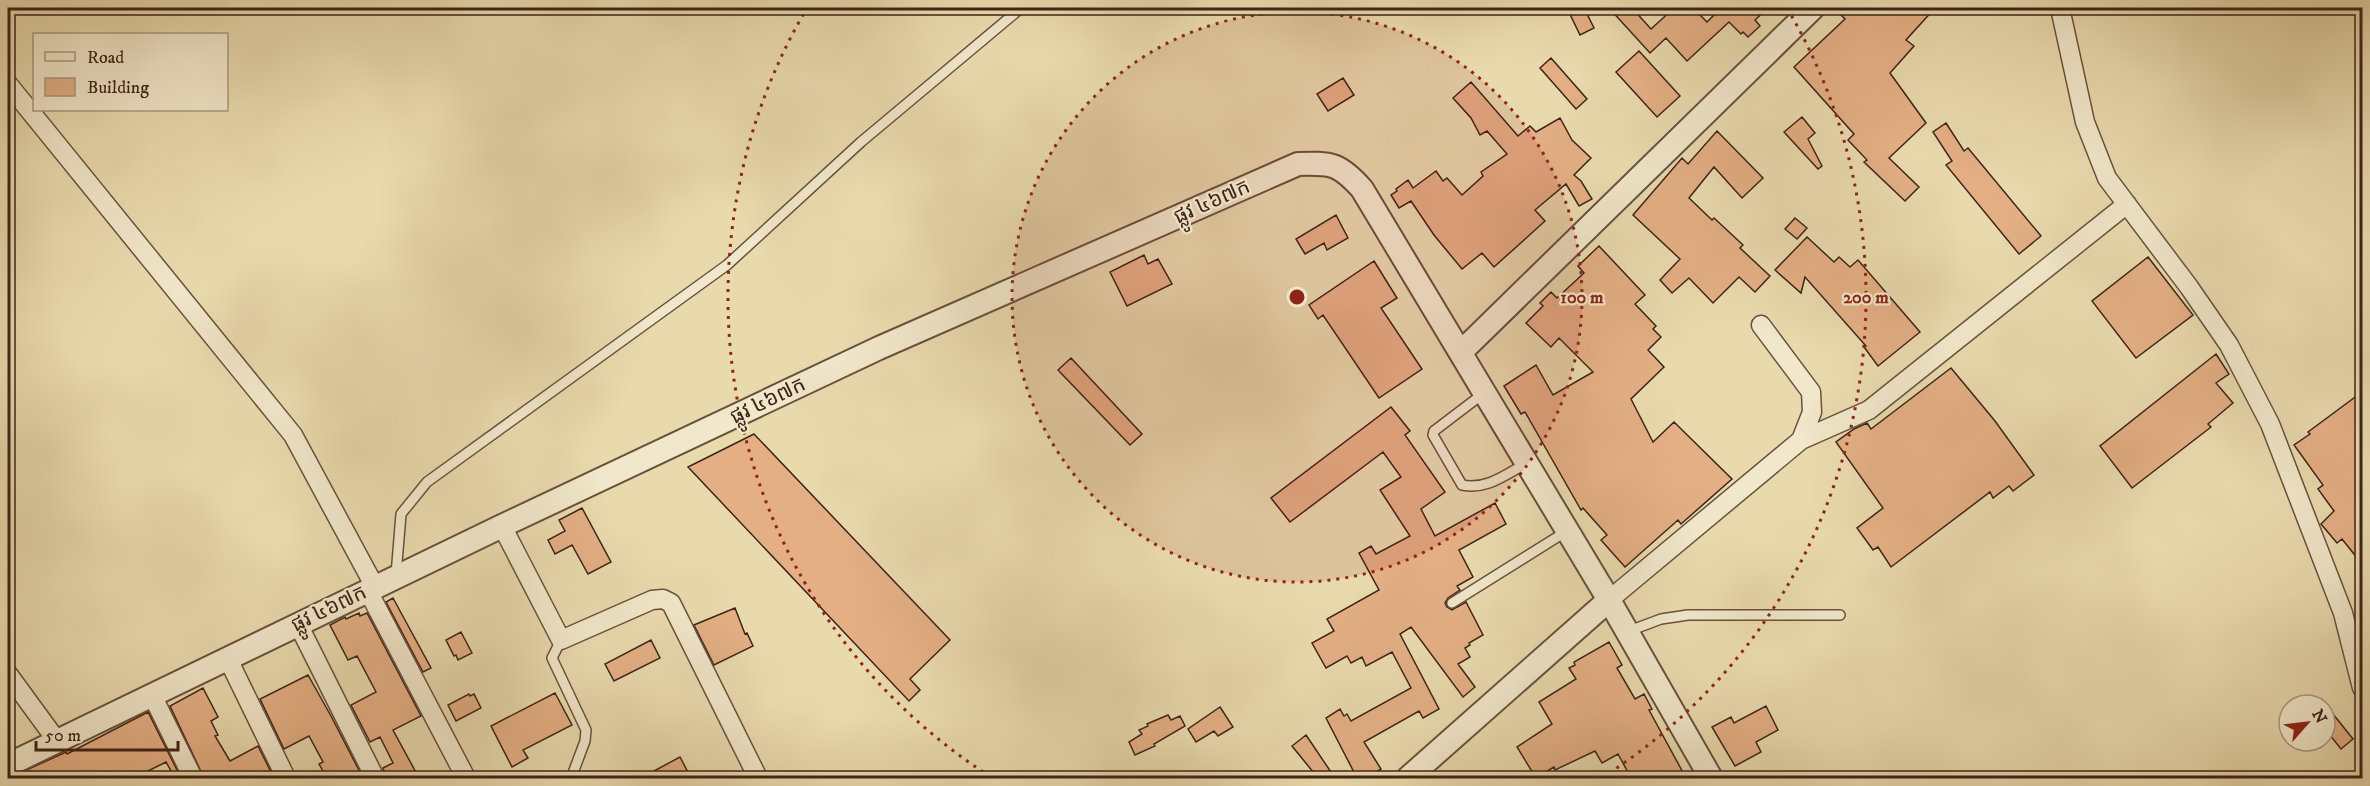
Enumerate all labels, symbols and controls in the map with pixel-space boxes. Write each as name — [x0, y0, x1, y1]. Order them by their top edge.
legend — [33, 33, 228, 111]
text: Road — [87, 47, 124, 69]
text: Building — [87, 77, 149, 99]
street label: ផ្លូវ ៤៦៧ក — [1170, 174, 1256, 235]
centre of rings — [1287, 287, 1307, 307]
text: 100 m — [1560, 287, 1604, 309]
text: 200 m — [1843, 287, 1889, 309]
street label: ផ្លូវ ៤៦៧ក — [726, 372, 812, 435]
street label: ផ្លូវ ៤៦៧ក — [287, 580, 373, 643]
north arrow — [2277, 693, 2337, 753]
text: N — [2307, 706, 2331, 727]
scale bar — [36, 714, 178, 752]
text: 50 m — [45, 725, 81, 747]

